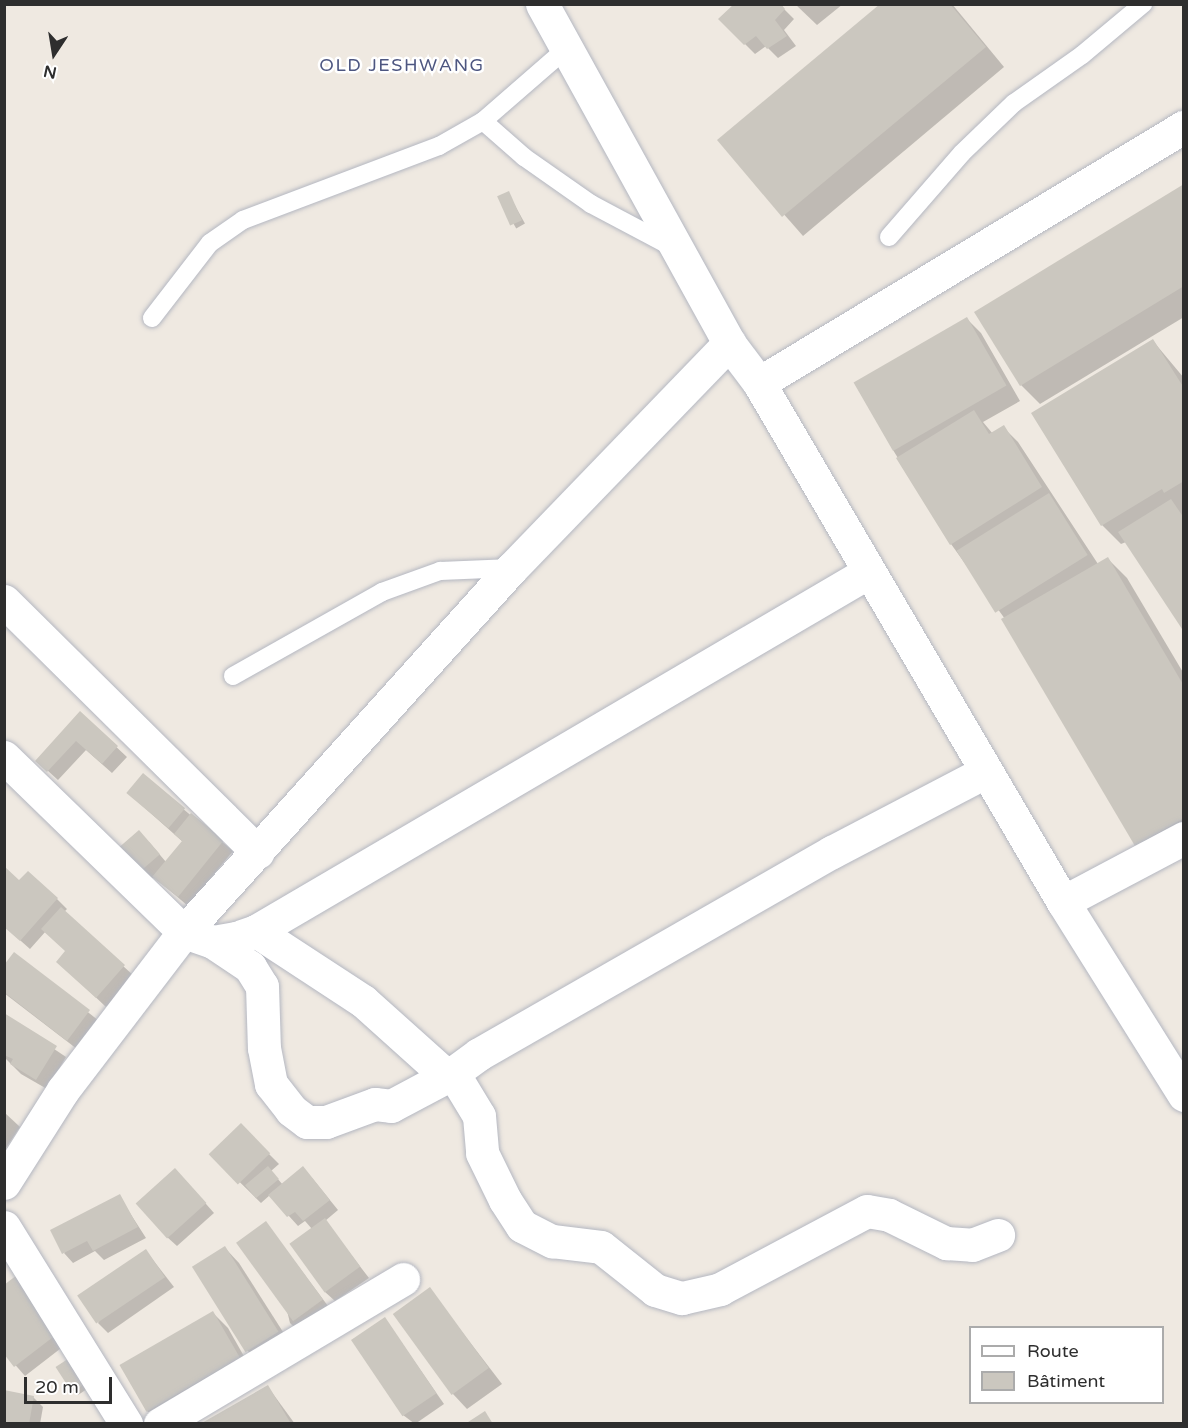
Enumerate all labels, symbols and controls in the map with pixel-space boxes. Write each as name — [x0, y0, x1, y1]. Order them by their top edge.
north arrow — [24, 24, 84, 84]
district label: OLD JESHWANG — [319, 54, 485, 76]
text: N — [42, 60, 59, 83]
legend — [969, 1326, 1164, 1404]
text: Route — [1027, 1340, 1079, 1362]
scale bar — [27, 1365, 116, 1403]
text: Bâtiment — [1027, 1370, 1105, 1392]
text: 20 m — [35, 1376, 79, 1398]

